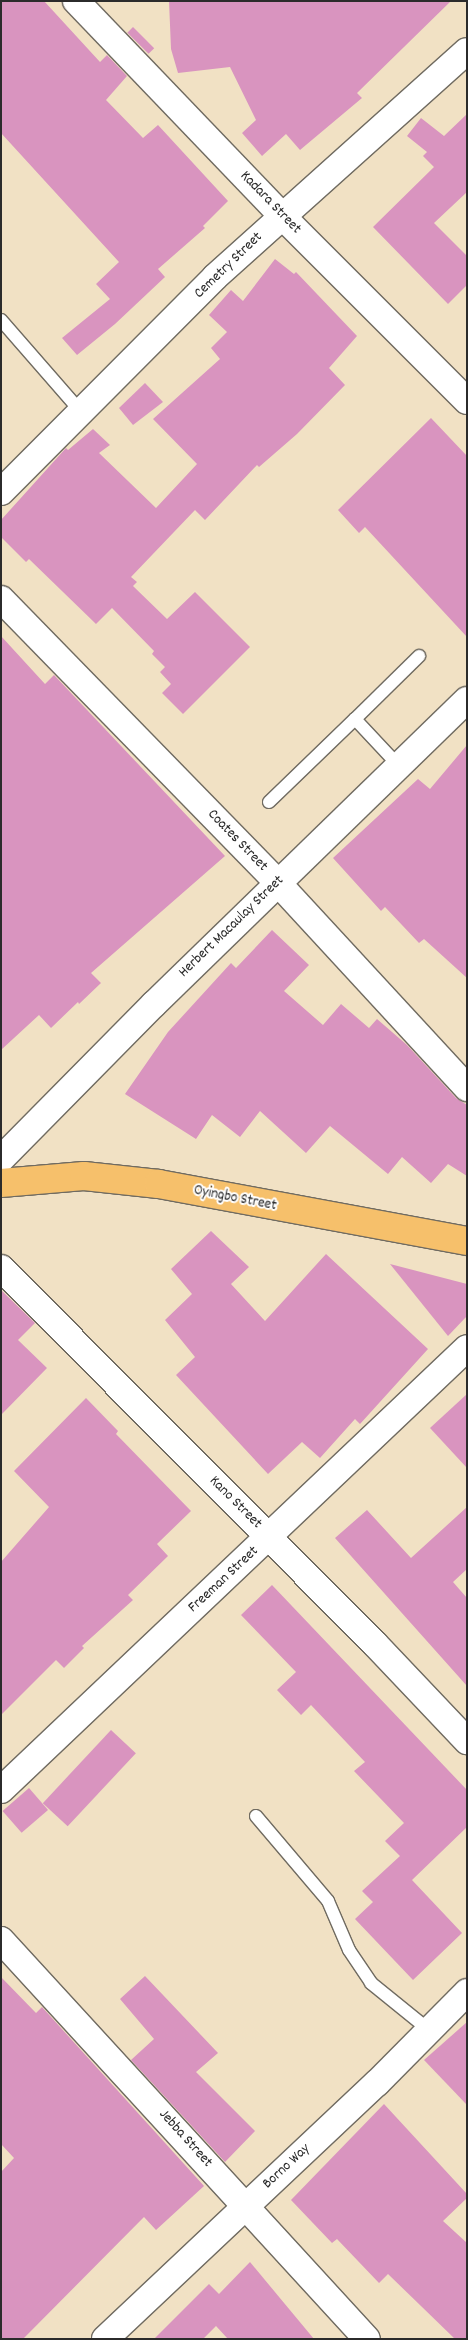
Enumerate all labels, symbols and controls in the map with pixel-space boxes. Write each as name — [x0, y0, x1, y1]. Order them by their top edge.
street label: Kadara Street — [236, 168, 304, 238]
street label: Cemetry Street — [191, 229, 267, 303]
street label: Coates Street — [203, 806, 271, 876]
street label: Herbert Macaulay Street — [176, 872, 288, 982]
street label: Oyingbo Street — [192, 1182, 278, 1216]
street label: Kano Street — [205, 1473, 265, 1533]
street label: Freeman Street — [185, 1543, 263, 1617]
street label: Jebba Street — [154, 2106, 216, 2172]
street label: Borno Way — [260, 2141, 314, 2193]

